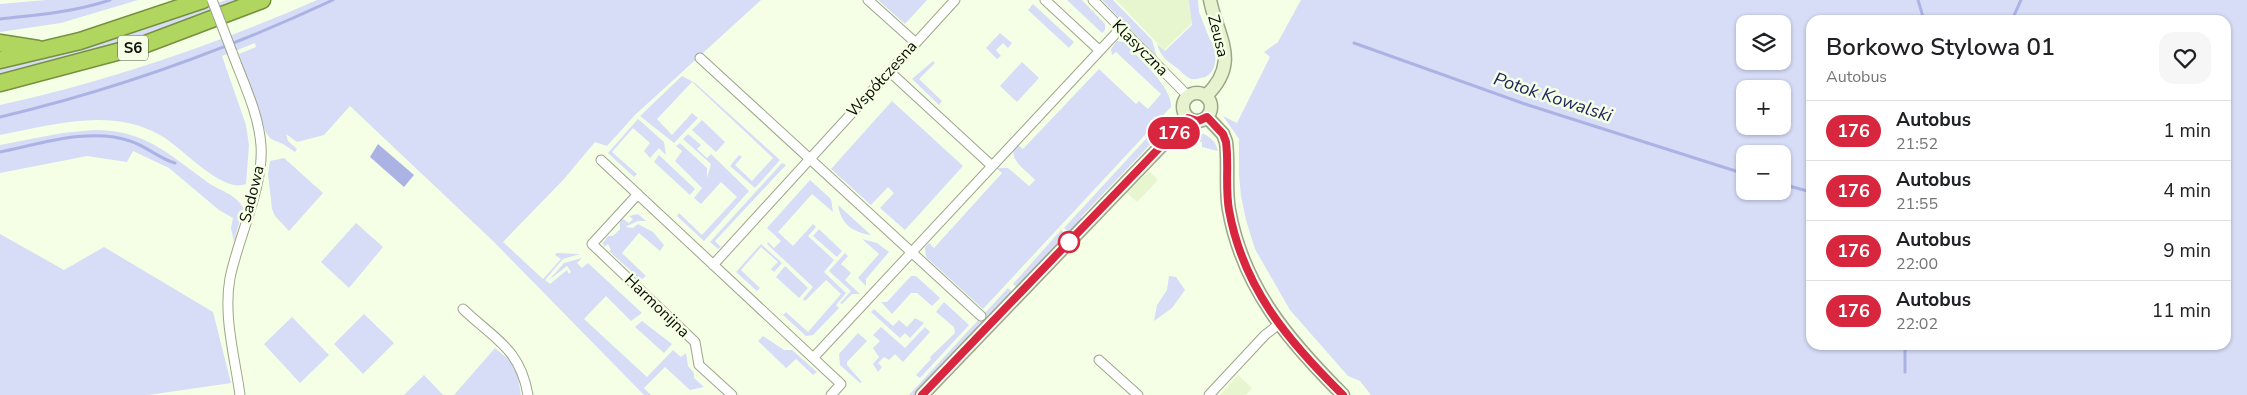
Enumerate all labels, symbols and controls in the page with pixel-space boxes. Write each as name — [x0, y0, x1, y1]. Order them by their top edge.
street label: Zeusa — [1202, 13, 1234, 59]
street label: Klasyczna — [1107, 15, 1173, 81]
map controls — [1736, 15, 1791, 200]
button: layers — [1736, 15, 1791, 70]
text: Borkowo Stylowa 01 — [1826, 31, 2055, 63]
button: heart — [2159, 32, 2211, 84]
road number: S6 — [118, 36, 148, 60]
street label: Współczesna — [842, 36, 922, 122]
text: Autobus — [1826, 66, 1887, 88]
water label: Potok Kowalski — [1491, 67, 1616, 128]
button: + — [1736, 80, 1791, 135]
text: Autobus — [1896, 107, 1971, 133]
line badge: 176 — [1145, 117, 1203, 149]
text: 1 min — [2163, 118, 2211, 144]
text: 176 — [1837, 119, 1870, 143]
text: 176 — [1158, 121, 1190, 145]
text: 21:52 — [1896, 133, 1938, 155]
button: − — [1736, 145, 1791, 200]
street label: Sadowa — [234, 163, 270, 225]
text: Autobus — [1896, 167, 1971, 193]
text: 4 min — [2163, 178, 2211, 204]
text: 176 — [1837, 179, 1870, 203]
text: 21:55 — [1896, 193, 1938, 215]
text: Autobus — [1896, 227, 1971, 253]
unlabelled marker — [1058, 231, 1080, 253]
text: 9 min — [2163, 238, 2211, 264]
text: 176 — [1837, 239, 1870, 263]
text: 22:00 — [1896, 253, 1938, 275]
street label: Harmonijna — [619, 269, 695, 343]
text: Autobus — [1896, 287, 1971, 313]
text: 11 min — [2152, 298, 2211, 324]
text: 176 — [1837, 299, 1870, 323]
text: 22:02 — [1896, 313, 1938, 335]

